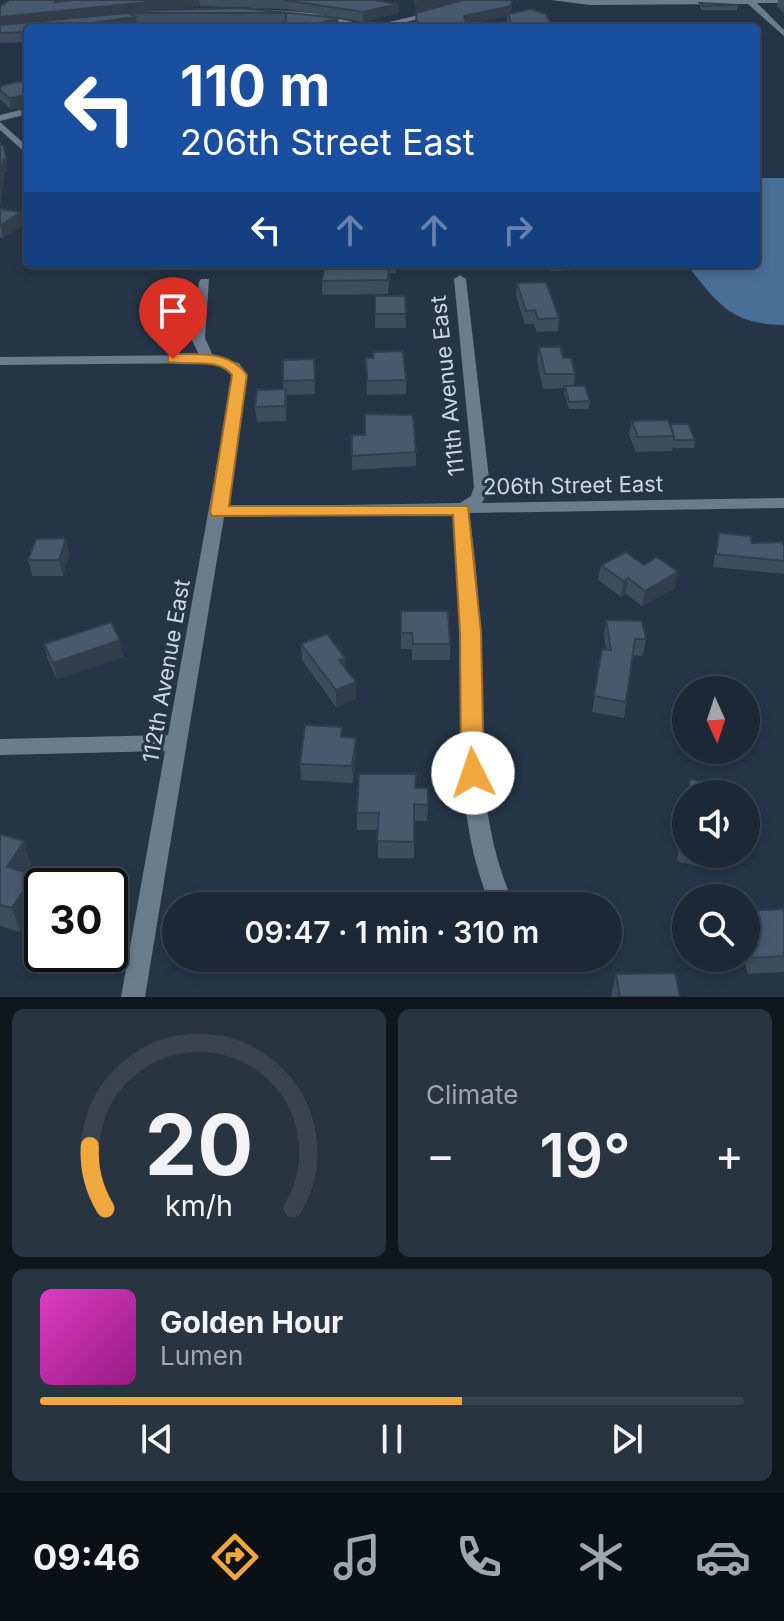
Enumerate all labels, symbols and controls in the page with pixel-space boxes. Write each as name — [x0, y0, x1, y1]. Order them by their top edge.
text: 110 m — [180, 52, 330, 120]
icon: left — [48, 56, 152, 160]
text: 206th Street East — [180, 120, 475, 164]
icon: left — [244, 208, 288, 252]
icon: ahead — [328, 208, 372, 252]
icon: ahead — [412, 208, 456, 252]
icon: right — [496, 208, 540, 252]
pin — [139, 277, 207, 359]
icon: arrive — [151, 289, 195, 333]
street label: 111th Avenue East — [425, 294, 469, 478]
street label: 206th Street East — [483, 470, 663, 500]
street label: 112th Avenue East — [137, 577, 195, 765]
north arrow — [672, 676, 760, 764]
map controls — [672, 676, 760, 972]
position arrow — [431, 731, 515, 815]
button: sound — [672, 780, 760, 868]
speed limit sign: 30 — [24, 868, 128, 972]
button: search — [672, 884, 760, 972]
text: 09:47 · 1 min · 310 m — [245, 914, 539, 950]
text: Climate — [426, 1079, 518, 1110]
text: 20 — [145, 1094, 253, 1195]
text: 19° — [539, 1119, 631, 1191]
text: − — [426, 1128, 455, 1182]
text: + — [715, 1128, 744, 1182]
text: km/h — [165, 1188, 233, 1223]
text: Golden Hour — [160, 1304, 343, 1340]
text: Lumen — [160, 1340, 243, 1371]
icon: previous — [135, 1417, 179, 1461]
icon: pause — [370, 1417, 414, 1461]
icon: next — [605, 1417, 649, 1461]
icon: directions — [207, 1529, 263, 1585]
icon: music — [329, 1529, 385, 1585]
icon: phone — [451, 1529, 507, 1585]
icon: climate — [573, 1529, 629, 1585]
icon: car — [695, 1529, 751, 1585]
text: 09:46 — [33, 1535, 140, 1579]

